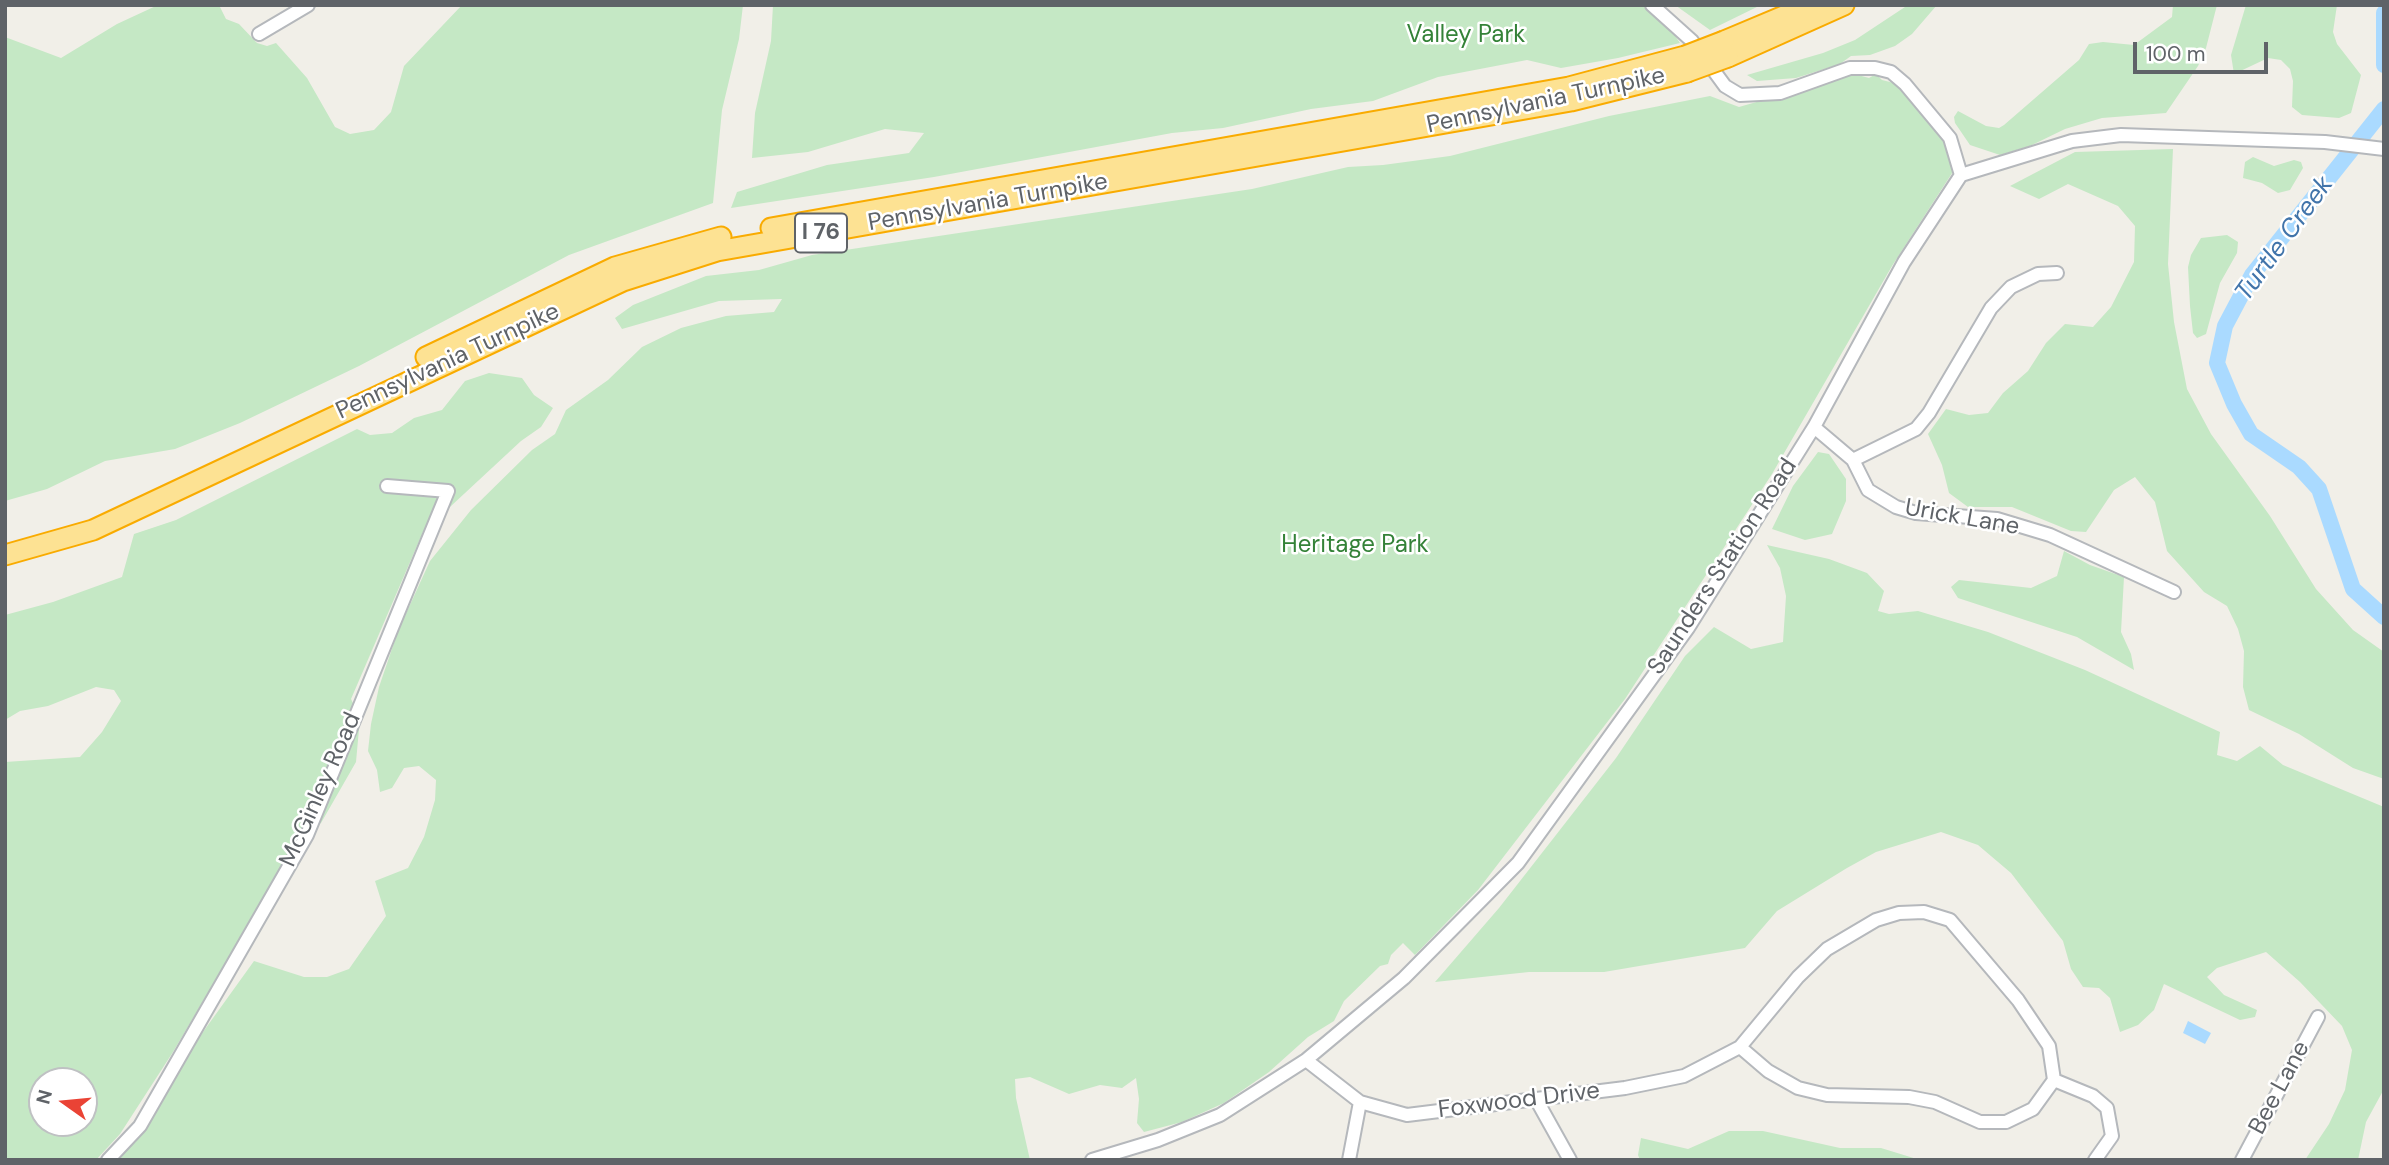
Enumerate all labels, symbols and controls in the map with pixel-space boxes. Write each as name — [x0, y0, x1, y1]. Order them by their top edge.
park label: Valley Park — [1407, 22, 1525, 50]
scale bar — [2137, 28, 2272, 72]
text: 100 m — [2146, 40, 2206, 68]
street label: Pennsylvania Turnpike — [1424, 62, 1668, 140]
street label: Pennsylvania Turnpike — [866, 168, 1110, 238]
water label: Turtle Creek — [2229, 170, 2341, 308]
road number: I 76 — [795, 214, 847, 252]
street label: Pennsylvania Turnpike — [332, 298, 564, 426]
street label: Saunders Station Road — [1642, 453, 1804, 681]
street label: Urick Lane — [1903, 494, 2021, 542]
park label: Heritage Park — [1281, 532, 1429, 560]
street label: McGinley Road — [274, 708, 368, 872]
street label: Bee Lane — [2244, 1037, 2316, 1139]
north arrow — [28, 1067, 98, 1137]
street label: Foxwood Drive — [1437, 1077, 1601, 1125]
text: N — [30, 1087, 58, 1107]

